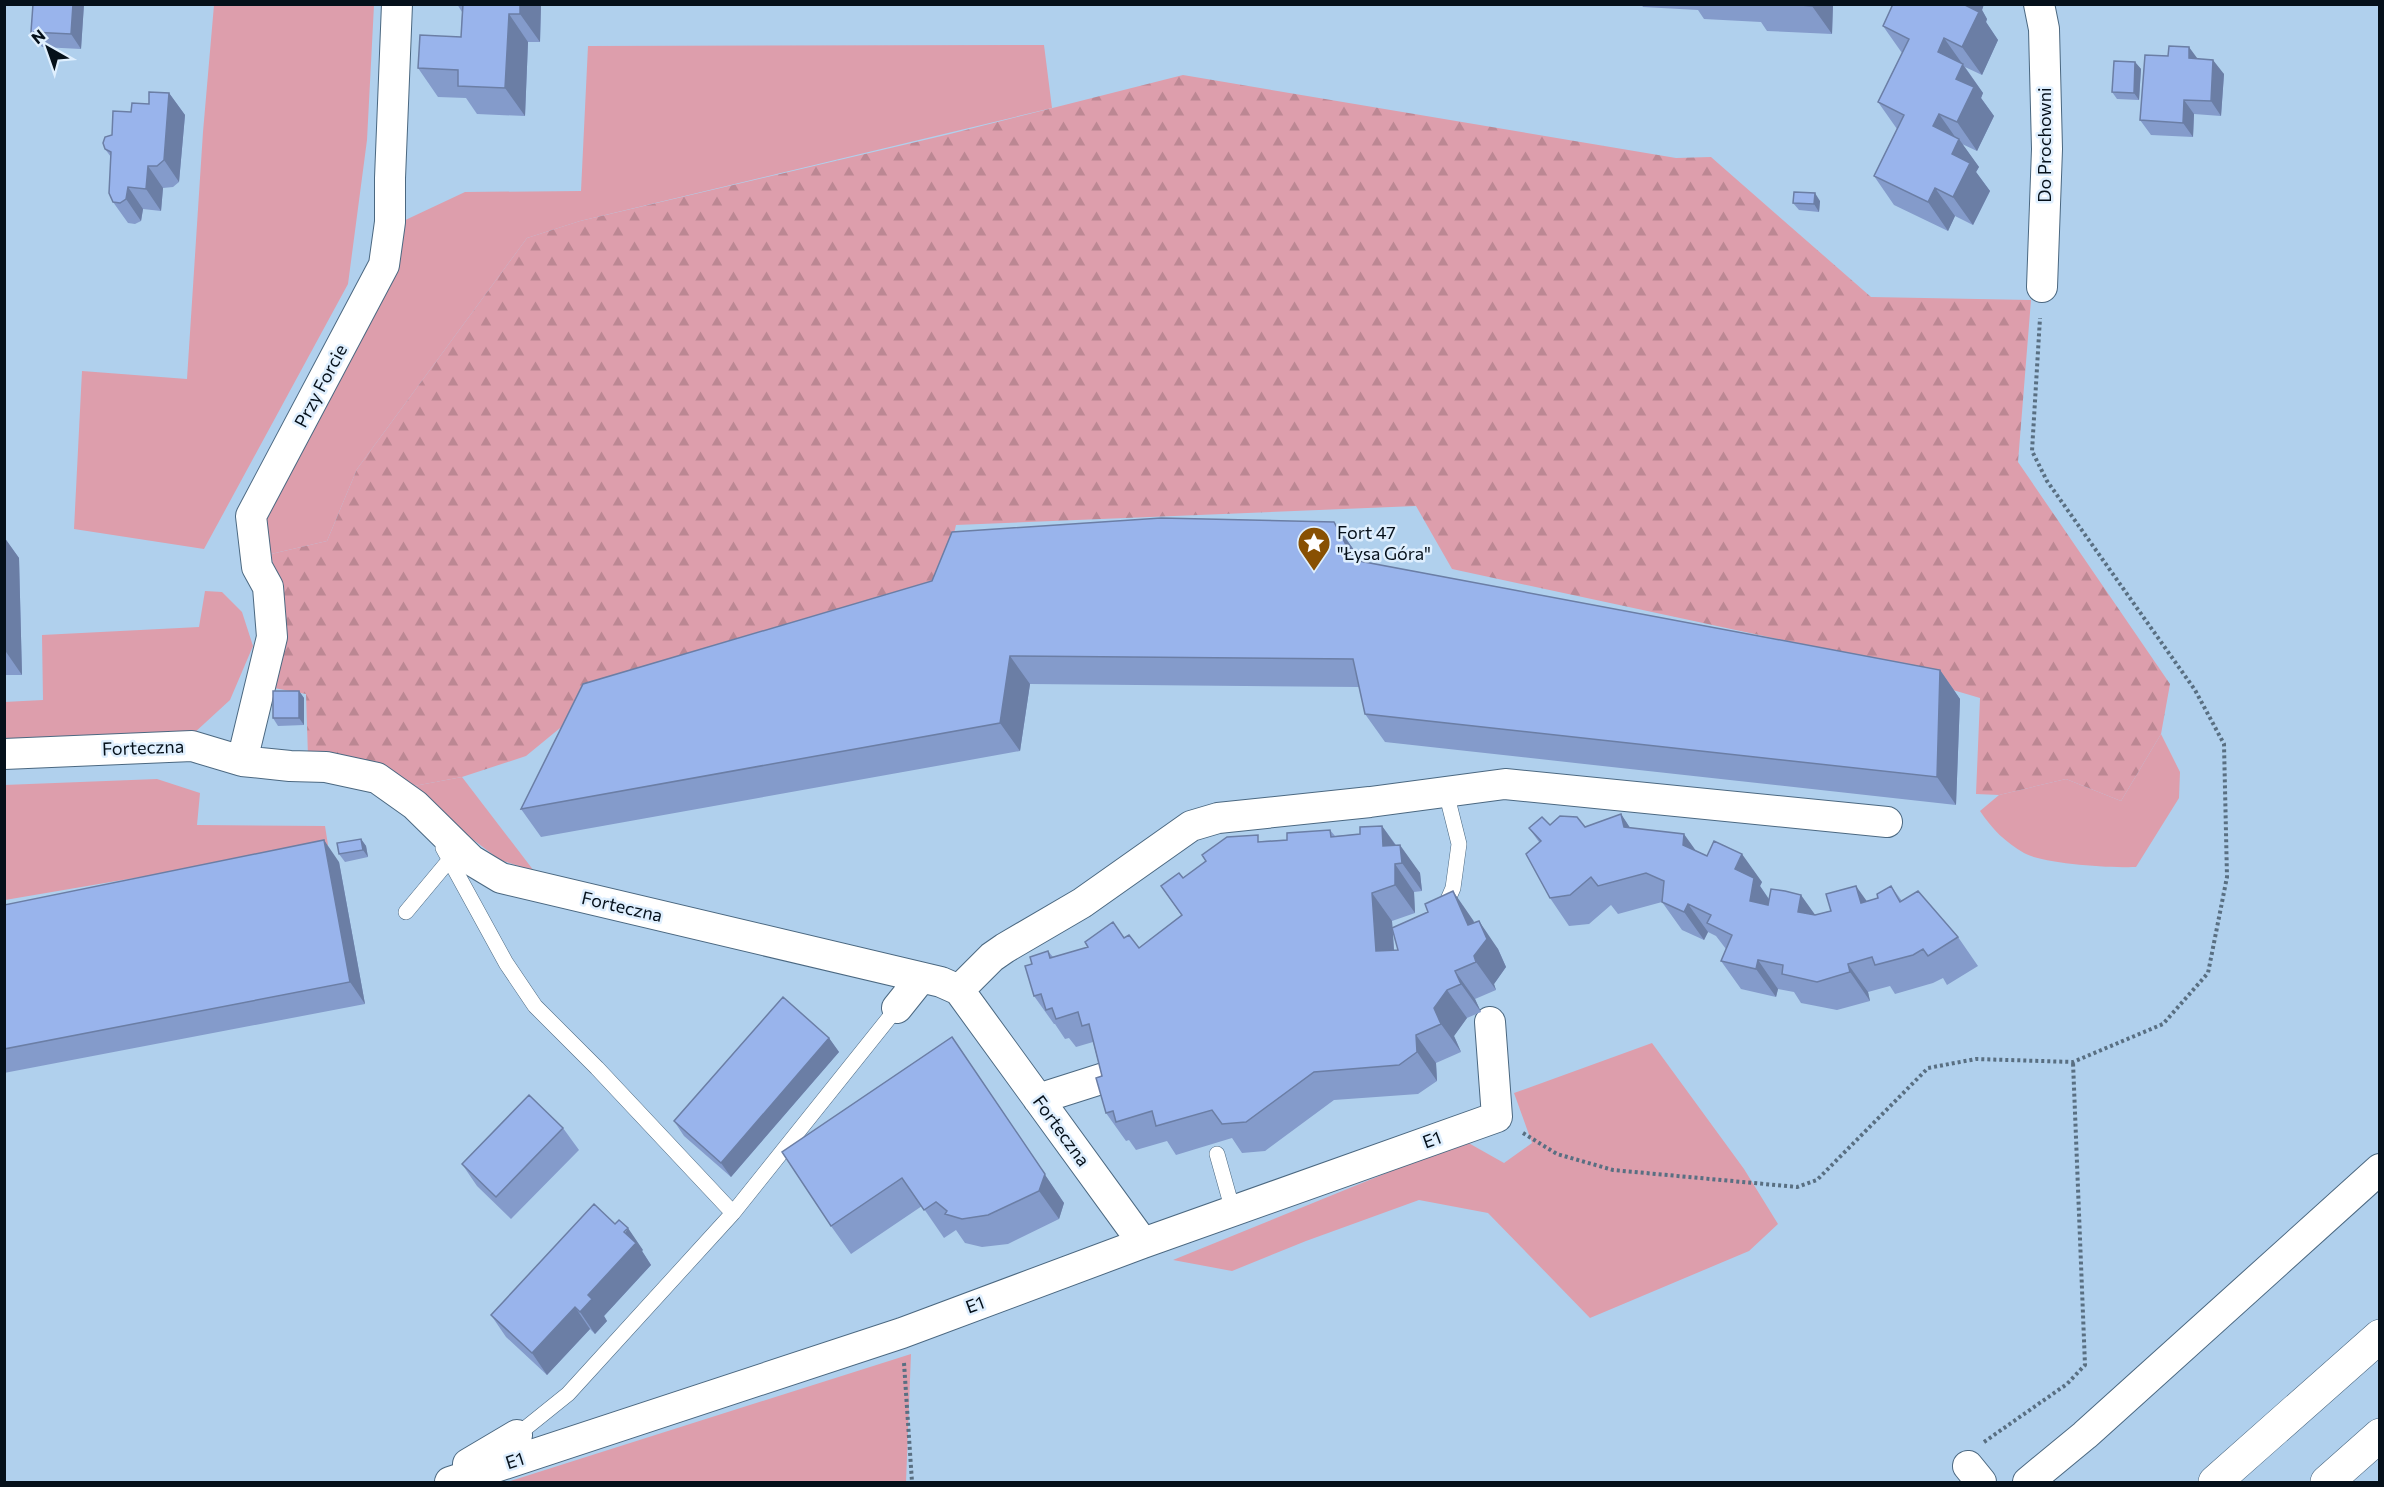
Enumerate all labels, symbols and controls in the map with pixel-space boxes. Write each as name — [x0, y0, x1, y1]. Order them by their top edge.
north arrow — [18, 18, 78, 78]
text: N — [27, 25, 49, 47]
street label: Do Prochowni — [2033, 87, 2055, 203]
street label: Przy Forcie — [289, 340, 351, 431]
place label: Fort 47 "Łysa Góra" — [1337, 521, 1431, 564]
place icon: Fort 47 "Łysa Góra" — [1296, 525, 1332, 572]
street label: Forteczna — [102, 735, 184, 759]
street label: Forteczna — [580, 886, 665, 926]
street label: Forteczna — [1029, 1091, 1095, 1170]
street label: E1 — [1419, 1126, 1444, 1153]
street label: E1 — [962, 1291, 987, 1318]
street label: E1 — [503, 1447, 527, 1473]

